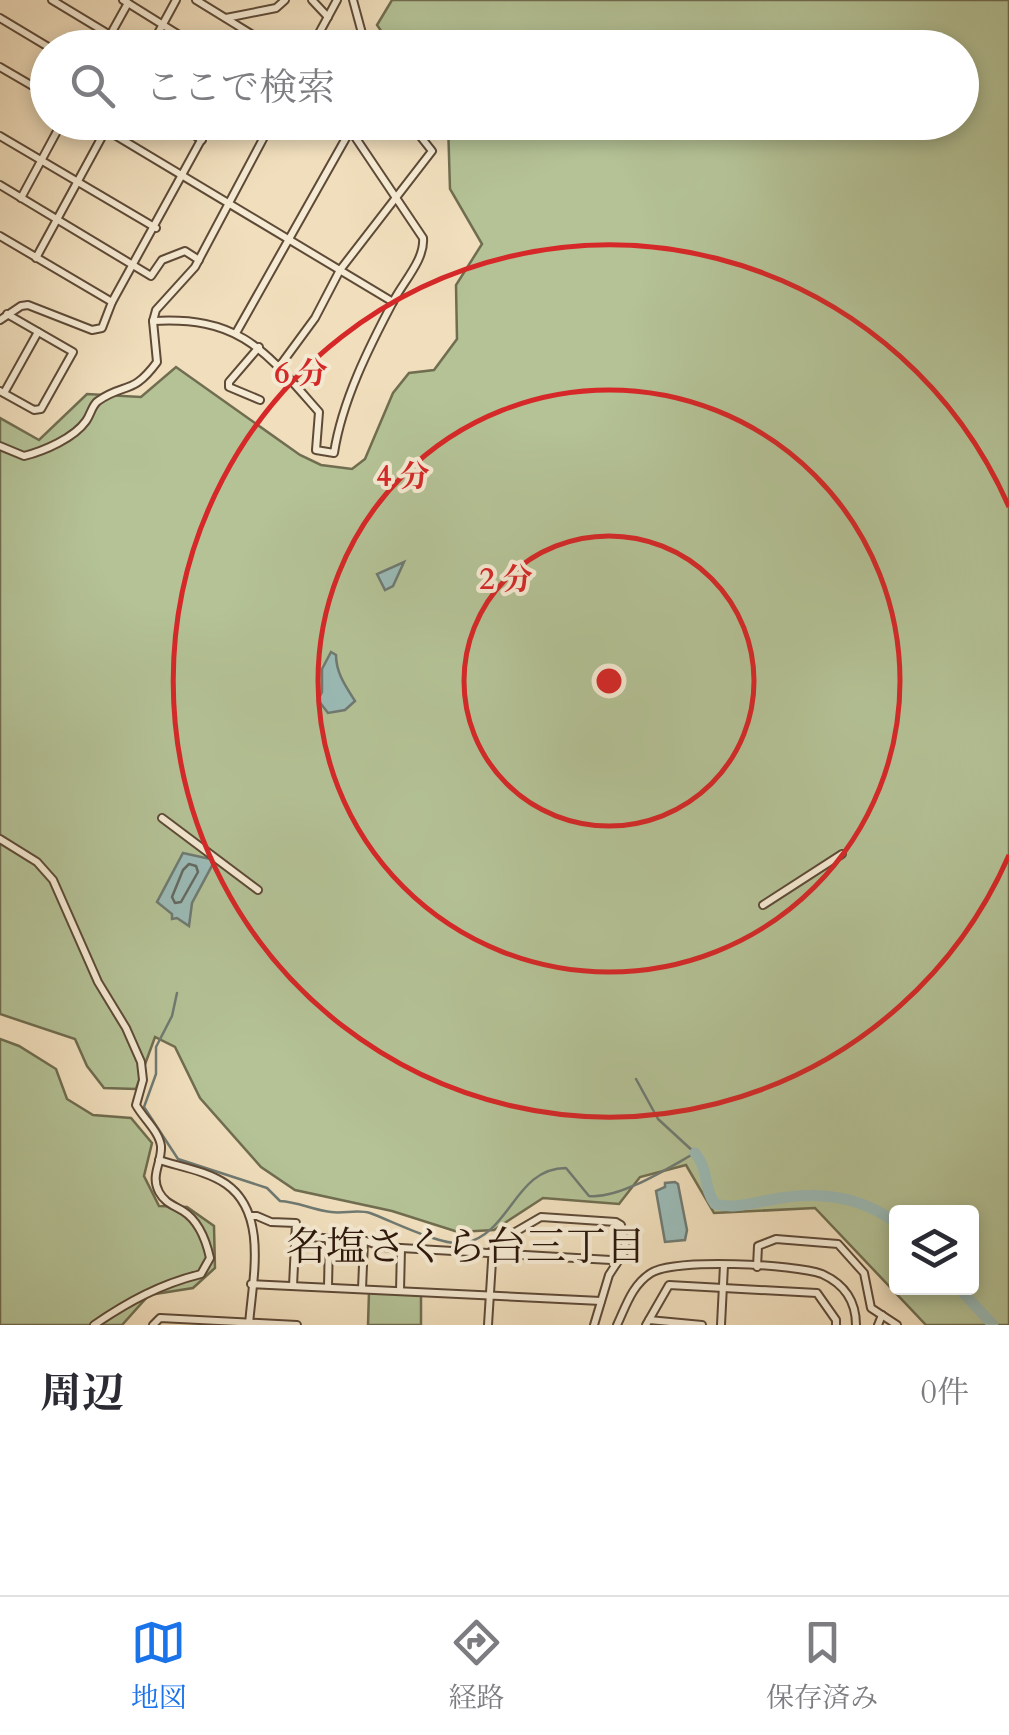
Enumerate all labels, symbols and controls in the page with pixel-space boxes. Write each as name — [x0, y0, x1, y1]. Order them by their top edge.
search box — [30, 30, 979, 140]
icon: search — [65, 58, 120, 113]
text: ここで検索 — [145, 62, 335, 114]
text: 6 分 — [274, 353, 328, 394]
text: 4 分 — [376, 456, 430, 497]
text: 2 分 — [479, 559, 533, 600]
centre of rings — [591, 663, 627, 699]
map controls — [889, 1205, 979, 1295]
button: layers — [889, 1205, 979, 1295]
district label: 名塩さくら台三丁目 — [286, 1220, 646, 1275]
text: 周辺 — [40, 1365, 124, 1422]
text: 0件 — [921, 1371, 969, 1415]
tab: 地図 — [131, 1615, 187, 1717]
tab: 経路 — [448, 1615, 504, 1717]
tab: 保存済み — [766, 1615, 878, 1717]

